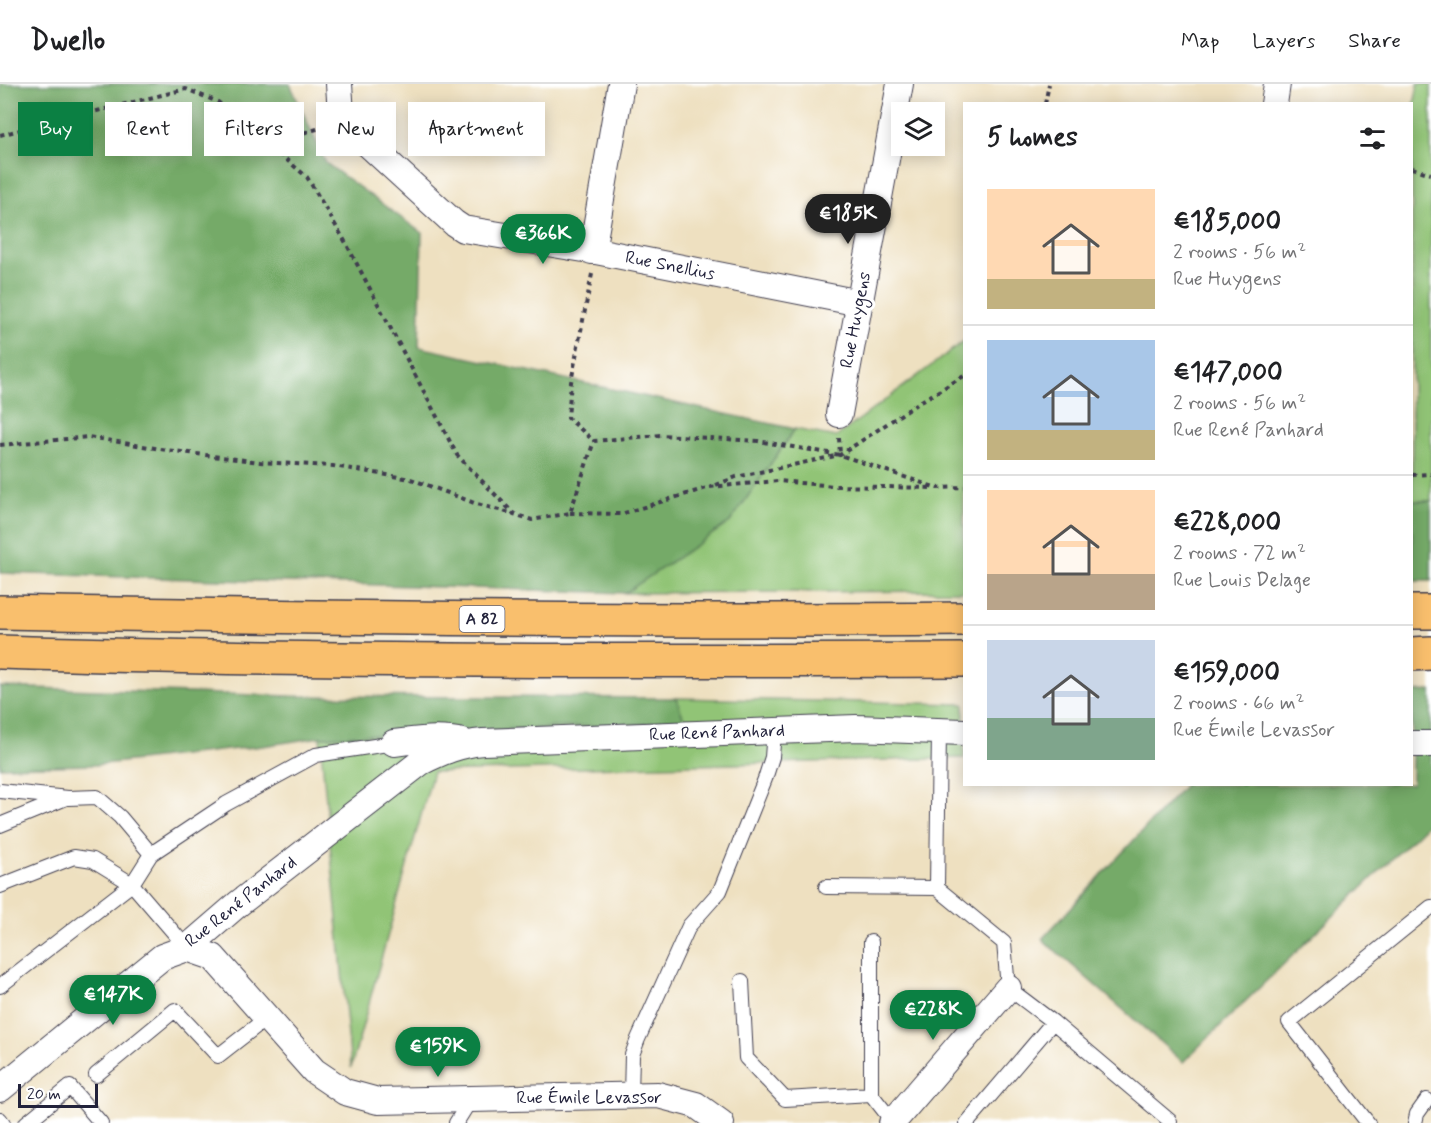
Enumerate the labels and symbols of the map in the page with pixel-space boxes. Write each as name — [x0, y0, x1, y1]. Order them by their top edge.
pin: €185K — [806, 194, 890, 245]
pin: €366K — [501, 214, 585, 265]
street label: Rue Snellius — [623, 246, 717, 286]
street label: Rue Huygens — [835, 270, 878, 370]
road number: A 82 — [460, 606, 504, 632]
street label: Rue René Panhard — [649, 719, 785, 747]
street label: Rue René Panhard — [180, 851, 302, 953]
pin: €147K — [71, 975, 155, 1026]
pin: €228K — [891, 990, 975, 1041]
pin: €159K — [396, 1027, 480, 1078]
scale bar — [18, 1081, 98, 1108]
street label: Rue Émile Levassor — [516, 1086, 662, 1110]

